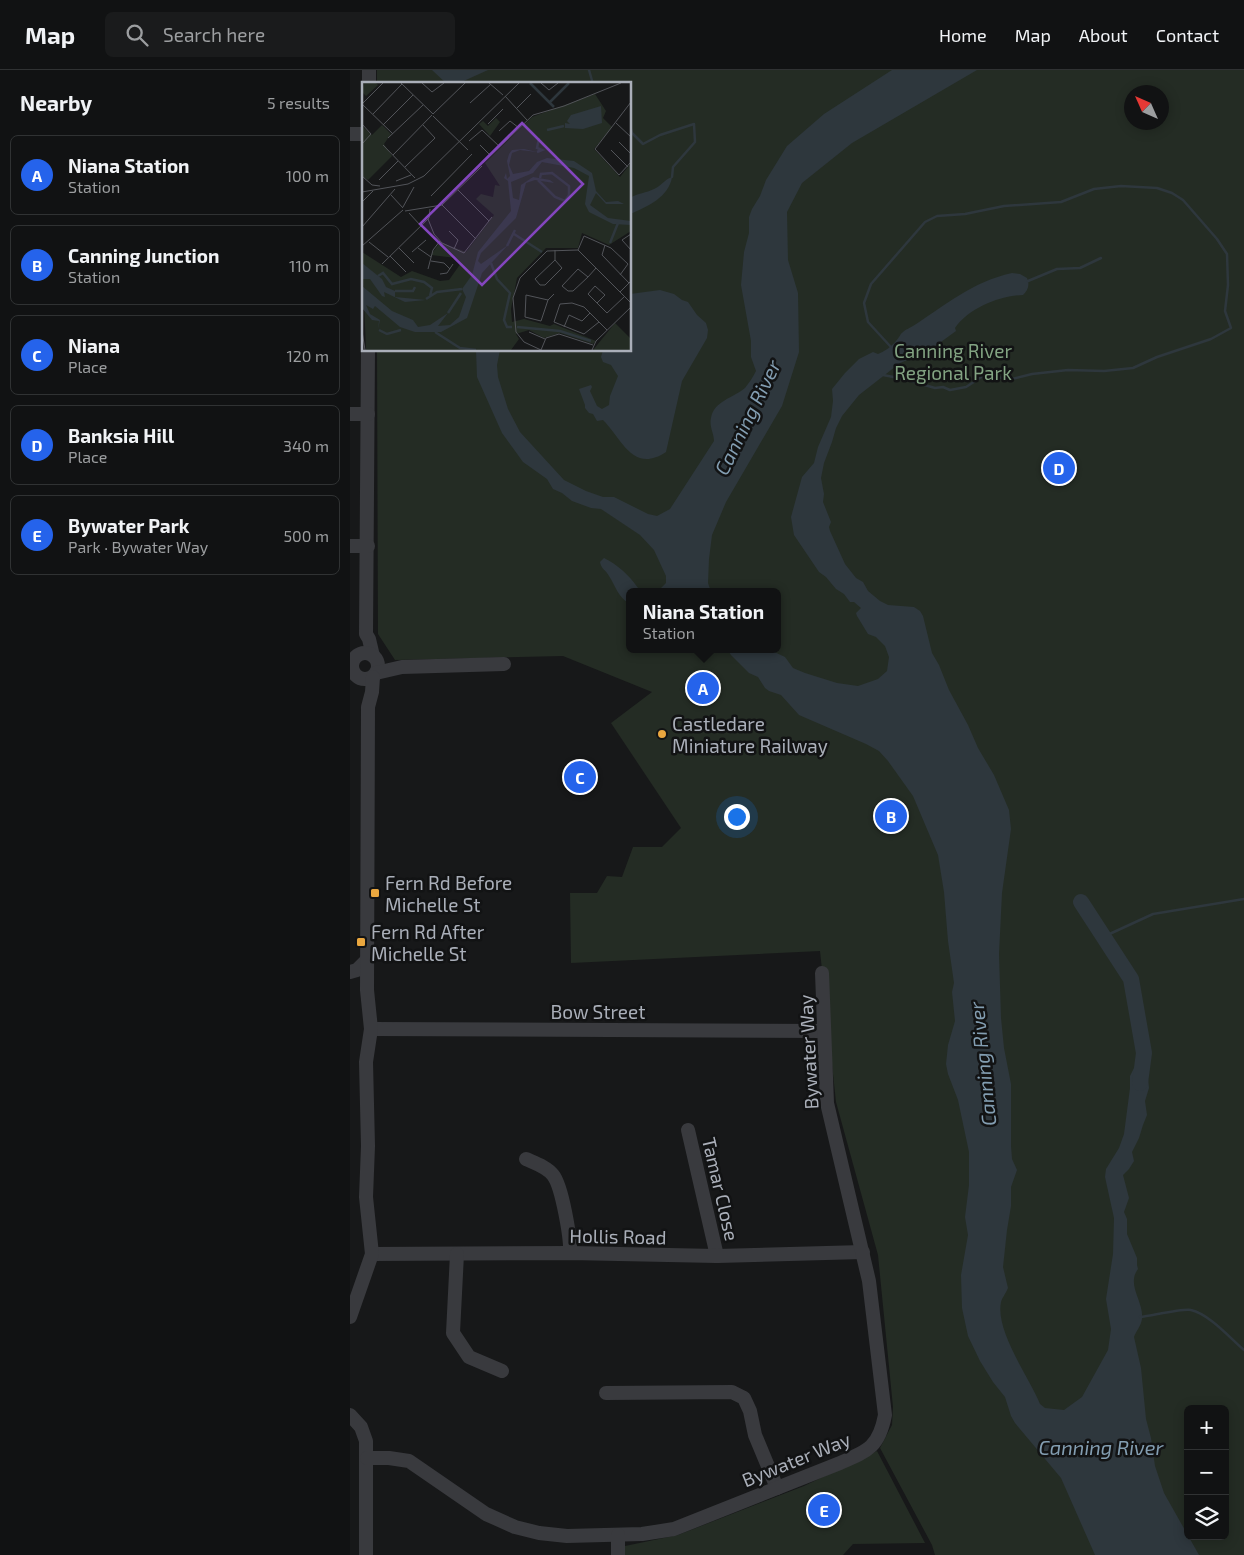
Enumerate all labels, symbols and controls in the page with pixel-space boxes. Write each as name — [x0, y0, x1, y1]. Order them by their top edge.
search box — [105, 12, 455, 57]
text: Map — [25, 20, 75, 49]
icon: search — [123, 21, 151, 49]
text: Search here — [163, 23, 265, 46]
text: Home — [939, 24, 987, 46]
text: Map — [1015, 24, 1051, 46]
text: About — [1079, 24, 1128, 46]
text: Contact — [1156, 24, 1219, 46]
inset map — [362, 82, 631, 351]
north arrow — [1124, 85, 1169, 130]
text: Nearby — [20, 90, 92, 115]
text: 5 results — [267, 93, 330, 112]
text: Niana Station — [68, 154, 190, 177]
text: A — [32, 166, 42, 185]
text: 100 m — [286, 166, 329, 185]
text: Station — [68, 177, 120, 196]
text: Canning Junction — [68, 244, 219, 267]
text: B — [32, 256, 42, 275]
text: 110 m — [289, 256, 329, 275]
text: Station — [68, 267, 120, 286]
text: Niana — [68, 334, 120, 357]
park label: Canning River Regional Park — [894, 339, 1012, 384]
text: C — [32, 346, 42, 365]
text: 120 m — [286, 346, 329, 365]
water label: Canning River — [709, 355, 786, 478]
text: Place — [68, 357, 107, 376]
text: Banksia Hill — [68, 424, 174, 447]
text: D — [32, 436, 42, 455]
text: 340 m — [283, 436, 329, 455]
text: Place — [68, 447, 107, 466]
pin: D — [1043, 449, 1075, 487]
text: Bywater Park — [68, 514, 189, 537]
text: E — [32, 526, 42, 545]
text: 500 m — [284, 526, 329, 545]
text: Park · Bywater Way — [68, 537, 208, 556]
popup — [626, 588, 781, 653]
text: Niana Station — [643, 600, 764, 623]
text: Station — [643, 623, 695, 642]
pin: A — [687, 669, 719, 707]
place label: Castledare Miniature Railway — [672, 712, 828, 757]
marker: Castledare Miniature Railway — [656, 728, 668, 740]
pin: C — [564, 758, 596, 796]
pin: B — [875, 797, 907, 835]
your location — [724, 804, 750, 830]
place label: Fern Rd Before Michelle St — [385, 871, 512, 916]
marker: Fern Rd Before Michelle St — [369, 887, 381, 899]
place label: Fern Rd After Michelle St — [371, 920, 485, 965]
marker: Fern Rd After Michelle St — [355, 936, 367, 948]
street label: Bywater Way — [794, 994, 822, 1110]
street label: Bow Street — [551, 1000, 645, 1023]
water label: Canning River — [963, 1000, 1000, 1127]
street label: Tamar Close — [698, 1135, 744, 1243]
street label: Hollis Road — [569, 1224, 667, 1248]
map controls — [1184, 1405, 1229, 1540]
button: + — [1184, 1405, 1229, 1450]
street label: Bywater Way — [738, 1427, 854, 1491]
water label: Canning River — [1039, 1435, 1164, 1459]
button: − — [1184, 1450, 1229, 1495]
pin: E — [808, 1491, 840, 1529]
button: layers — [1184, 1495, 1229, 1540]

